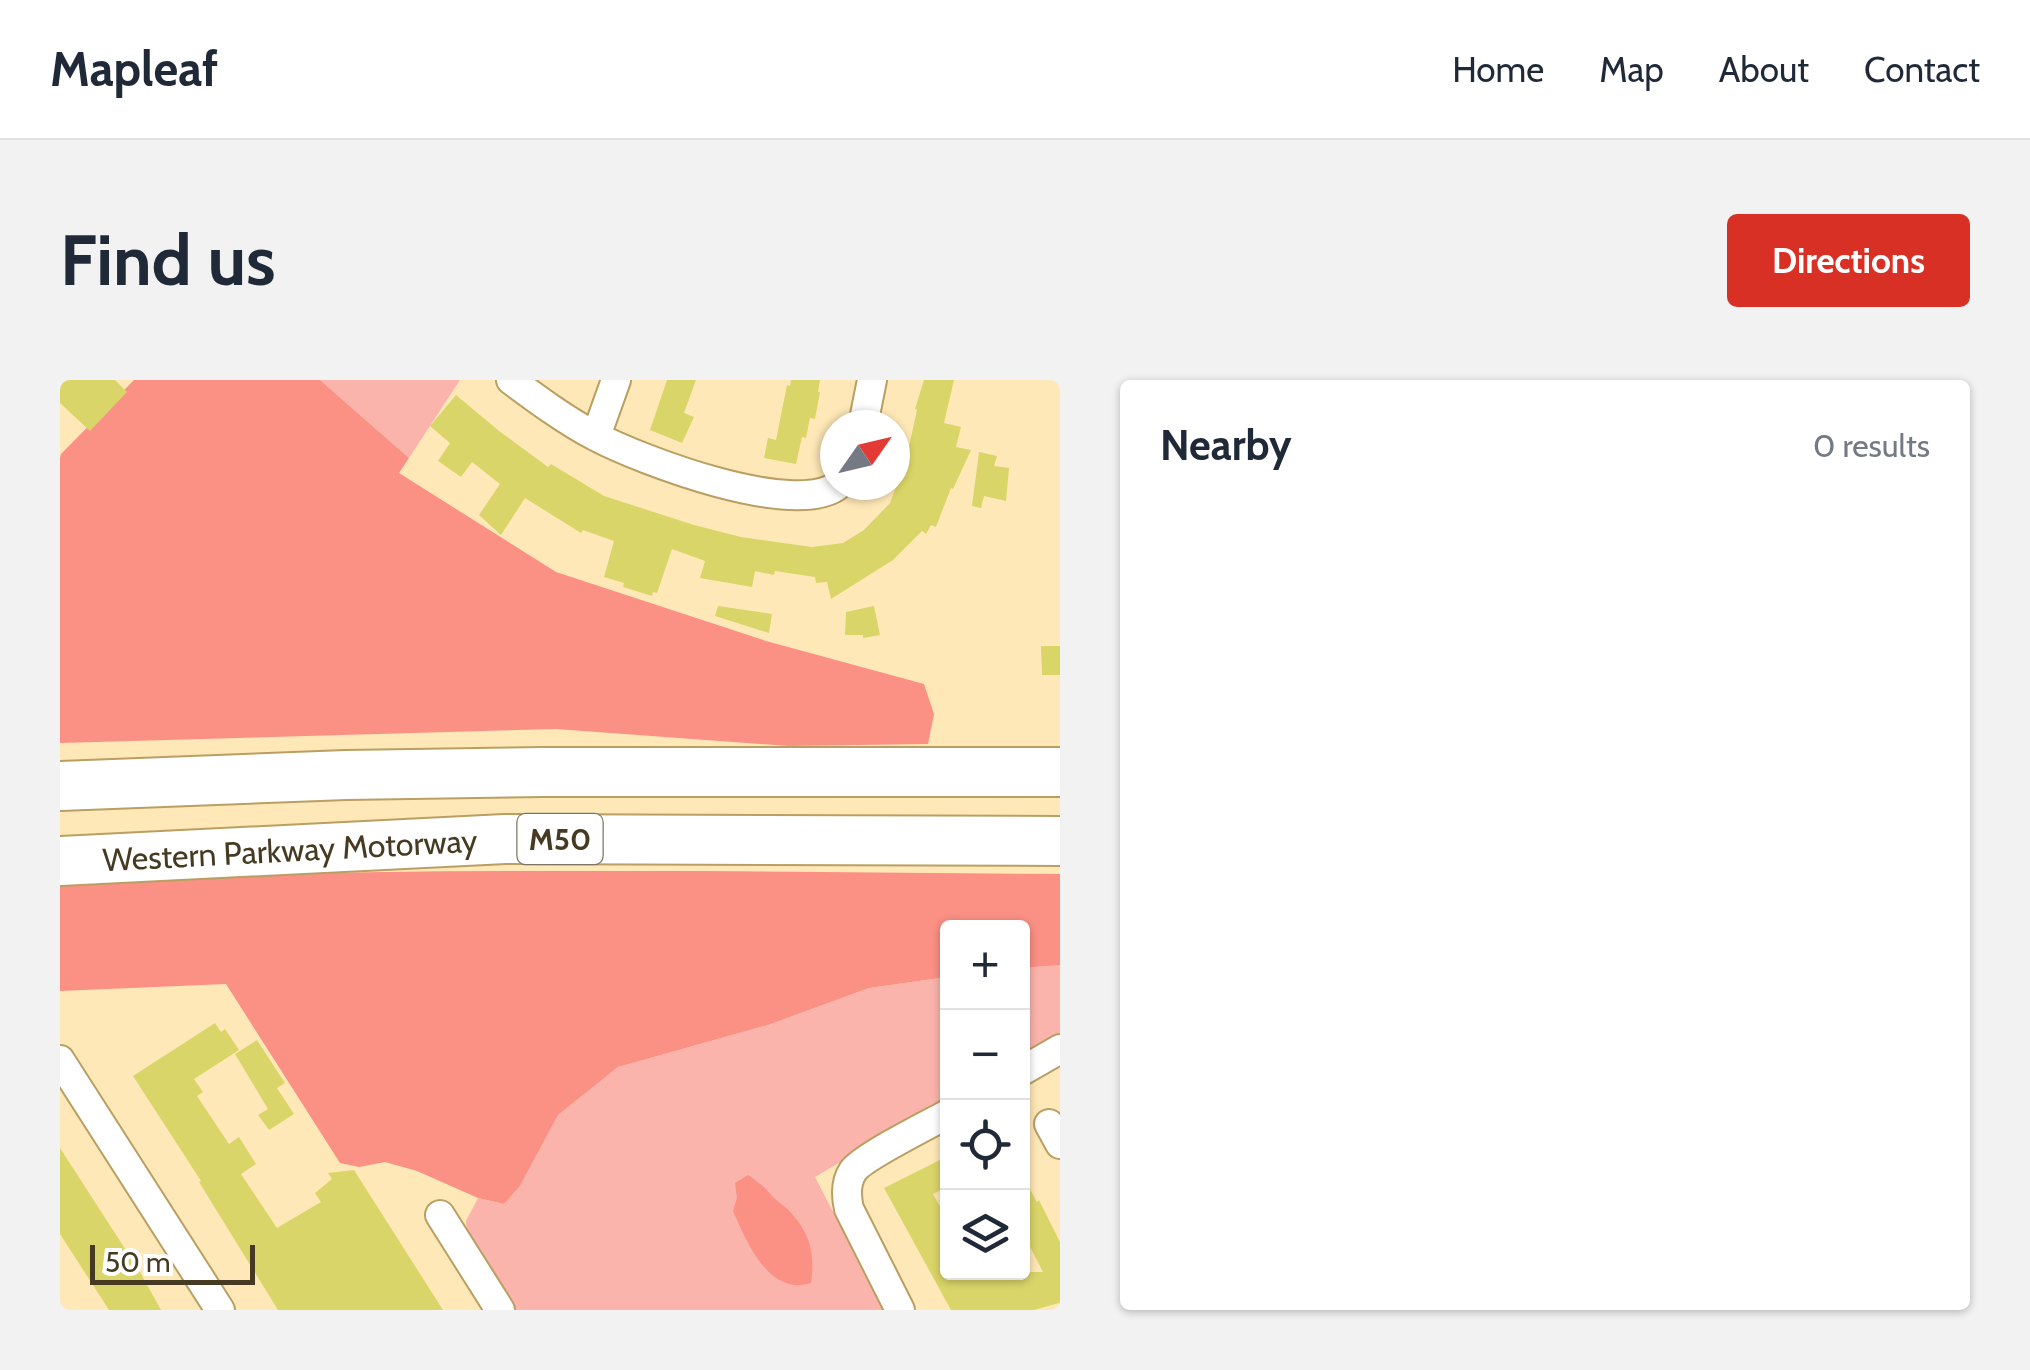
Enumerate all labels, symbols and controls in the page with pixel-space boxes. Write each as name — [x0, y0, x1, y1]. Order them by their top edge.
text: Mapleaf — [50, 40, 218, 98]
text: Home — [1452, 48, 1544, 91]
text: Map — [1599, 48, 1664, 91]
text: About — [1719, 48, 1809, 91]
text: Contact — [1864, 48, 1980, 91]
button: Directions — [1727, 214, 1970, 307]
text: Find us — [60, 217, 276, 303]
north arrow — [820, 410, 910, 500]
text: Nearby — [1160, 419, 1292, 471]
text: 0 results — [1813, 426, 1930, 465]
road number: M50 — [518, 814, 602, 864]
street label: Western Parkway Motorway — [102, 821, 478, 879]
map controls — [940, 920, 1030, 1280]
button: + — [940, 920, 1030, 1010]
button: − — [940, 1010, 1030, 1100]
button: locate — [940, 1100, 1030, 1190]
button: layers — [940, 1190, 1030, 1280]
scale bar — [90, 1240, 255, 1284]
text: 50 m — [105, 1245, 171, 1279]

